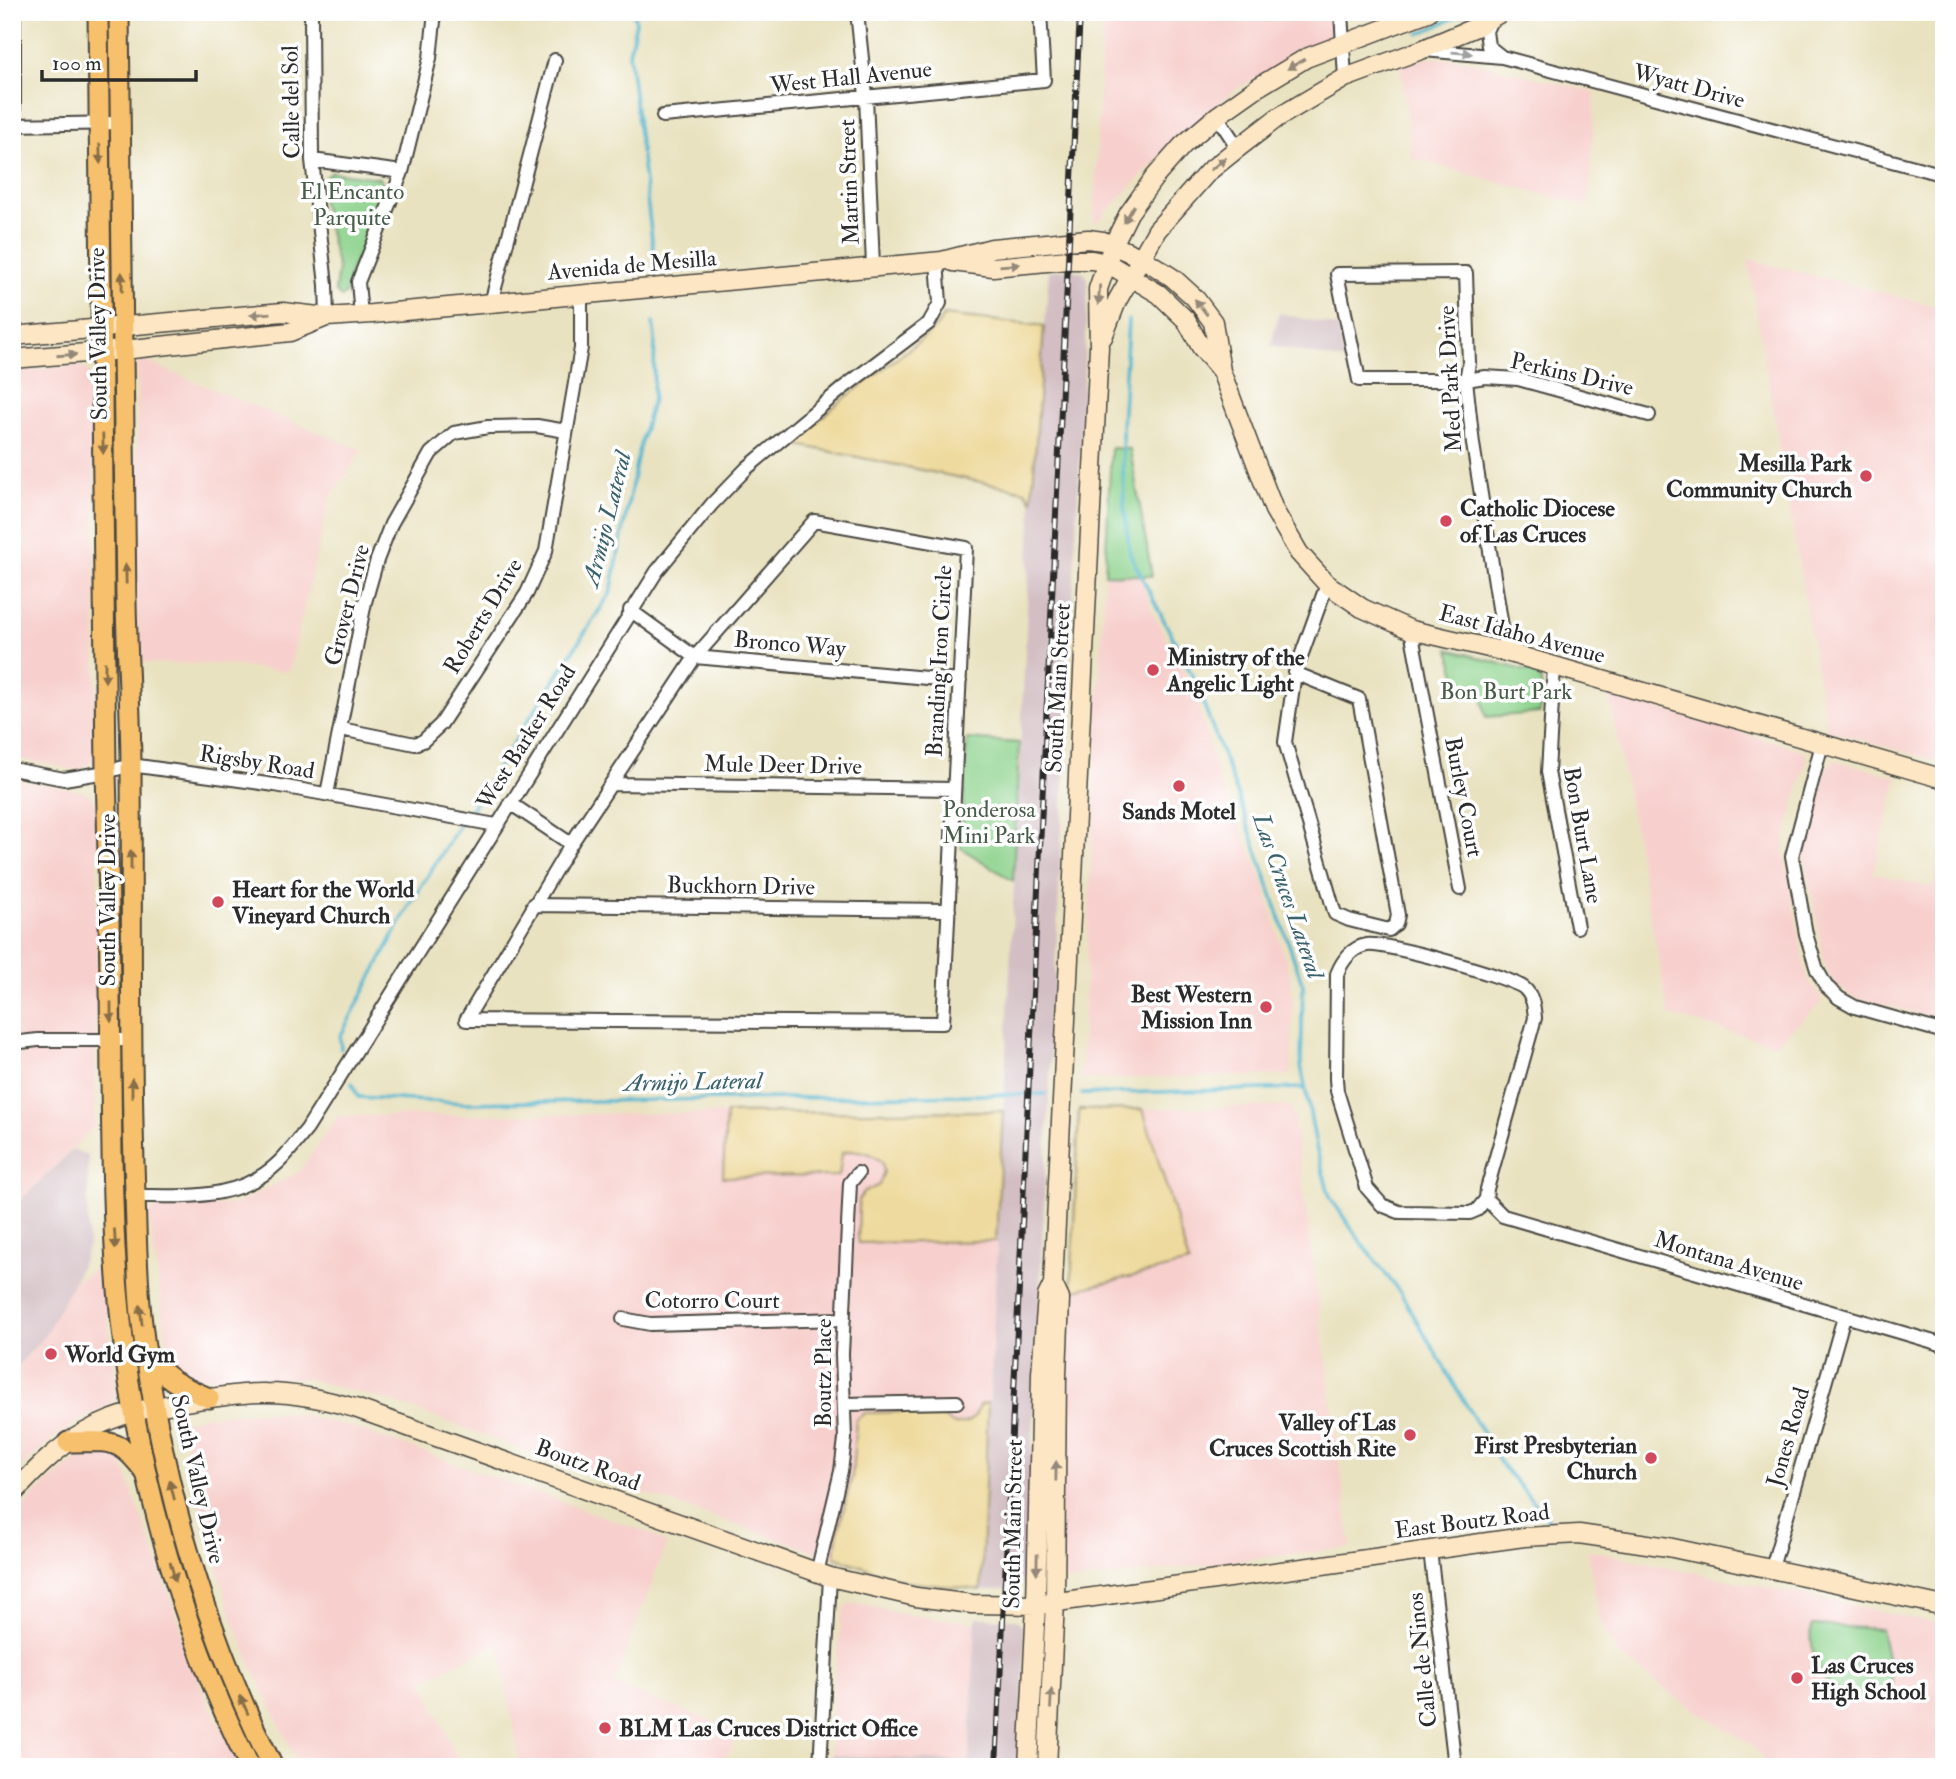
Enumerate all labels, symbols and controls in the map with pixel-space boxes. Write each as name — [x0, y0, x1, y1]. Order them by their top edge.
scale bar — [42, 38, 196, 82]
street label: Calle del Sol — [276, 45, 306, 159]
one-way arrow — [1451, 48, 1473, 59]
text: 100 m — [52, 50, 102, 77]
street label: West Hall Avenue — [768, 54, 934, 100]
street label: Wyatt Drive — [1629, 57, 1748, 115]
one-way arrow — [1287, 58, 1306, 70]
street label: Martin Street — [832, 119, 866, 245]
one-way arrow — [94, 143, 105, 165]
one-way arrow — [1208, 157, 1226, 172]
park label: El Encanto Parquite — [300, 177, 404, 232]
one-way arrow — [1123, 205, 1136, 224]
street label: Avenida de Mesilla — [545, 243, 718, 287]
street label: South Valley Drive — [82, 247, 114, 421]
one-way arrow — [999, 259, 1021, 270]
one-way arrow — [116, 271, 128, 293]
one-way arrow — [1093, 284, 1104, 306]
one-way arrow — [1195, 298, 1209, 316]
street label: Med Park Drive — [1432, 304, 1468, 453]
one-way arrow — [248, 309, 270, 320]
street label: Perkins Drive — [1508, 346, 1637, 402]
one-way arrow — [57, 349, 79, 360]
one-way arrow — [97, 434, 109, 456]
water label: Armijo Lateral — [575, 446, 639, 593]
place label: Mesilla Park Community Church — [1666, 449, 1853, 505]
marker: Mesilla Park Community Church — [1858, 468, 1874, 484]
place label: Catholic Diocese of Las Cruces — [1460, 494, 1615, 549]
marker: Catholic Diocese of Las Cruces — [1438, 513, 1454, 529]
street label: Grover Drive — [318, 541, 376, 669]
street label: Roberts Drive — [437, 553, 529, 679]
one-way arrow — [120, 563, 132, 585]
street label: Branding Iron Circle — [920, 564, 959, 758]
street label: East Idaho Avenue — [1436, 598, 1609, 670]
street label: South Main Street — [1039, 602, 1077, 774]
street label: Bronco Way — [733, 625, 848, 663]
place label: Ministry of the Angelic Light — [1166, 643, 1305, 699]
street label: West Barker Road — [469, 659, 582, 816]
one-way arrow — [99, 661, 111, 683]
marker: Ministry of the Angelic Light — [1145, 662, 1161, 678]
park label: Bon Burt Park — [1440, 677, 1572, 706]
street label: Burley Court — [1438, 735, 1490, 859]
street label: Rigsby Road — [197, 739, 317, 785]
street label: Mule Deer Drive — [704, 749, 863, 781]
street label: Bon Burt Lane — [1557, 764, 1609, 906]
marker: Sands Motel — [1171, 778, 1187, 794]
park label: Ponderosa Mini Park — [942, 795, 1036, 850]
place label: Sands Motel — [1122, 797, 1237, 826]
water label: Las Cruces Lateral — [1245, 808, 1332, 985]
street label: South Valley Drive — [93, 813, 122, 986]
one-way arrow — [125, 849, 137, 871]
street label: Buckhorn Drive — [667, 870, 816, 902]
place label: Heart for the World Vineyard Church — [231, 875, 415, 931]
marker: Heart for the World Vineyard Church — [210, 894, 226, 910]
place label: Best Western Mission Inn — [1131, 980, 1252, 1035]
marker: Best Western Mission Inn — [1258, 999, 1274, 1015]
one-way arrow — [105, 1001, 117, 1023]
water label: Armijo Lateral — [621, 1065, 765, 1099]
one-way arrow — [126, 1077, 138, 1099]
street label: Montana Avenue — [1651, 1225, 1807, 1298]
one-way arrow — [110, 1229, 121, 1251]
street label: Cotorro Court — [644, 1286, 780, 1315]
one-way arrow — [136, 1304, 147, 1326]
street label: Boutz Place — [809, 1318, 838, 1428]
place label: World Gym — [64, 1340, 175, 1370]
marker: World Gym — [43, 1346, 59, 1362]
street label: Jones Road — [1760, 1384, 1816, 1491]
street label: South Valley Drive — [164, 1392, 232, 1567]
place label: Valley of Las Cruces Scottish Rite — [1209, 1408, 1396, 1463]
marker: Valley of Las Cruces Scottish Rite — [1402, 1427, 1418, 1443]
place label: First Presbyterian Church — [1474, 1431, 1637, 1486]
street label: Boutz Road — [532, 1433, 644, 1497]
street label: South Main Street — [997, 1439, 1029, 1609]
marker: First Presbyterian Church — [1643, 1450, 1659, 1466]
one-way arrow — [1051, 1460, 1062, 1482]
one-way arrow — [166, 1478, 177, 1500]
street label: East Boutz Road — [1393, 1497, 1551, 1545]
one-way arrow — [1031, 1553, 1043, 1575]
one-way arrow — [168, 1562, 178, 1583]
street label: Calle de Ninos — [1400, 1591, 1443, 1729]
place label: Las Cruces High School — [1811, 1651, 1927, 1707]
marker: Las Cruces High School — [1789, 1670, 1805, 1686]
one-way arrow — [1045, 1687, 1056, 1709]
one-way arrow — [238, 1695, 250, 1715]
place label: BLM Las Cruces District Office — [619, 1714, 918, 1743]
marker: BLM Las Cruces District Office — [597, 1720, 613, 1736]

